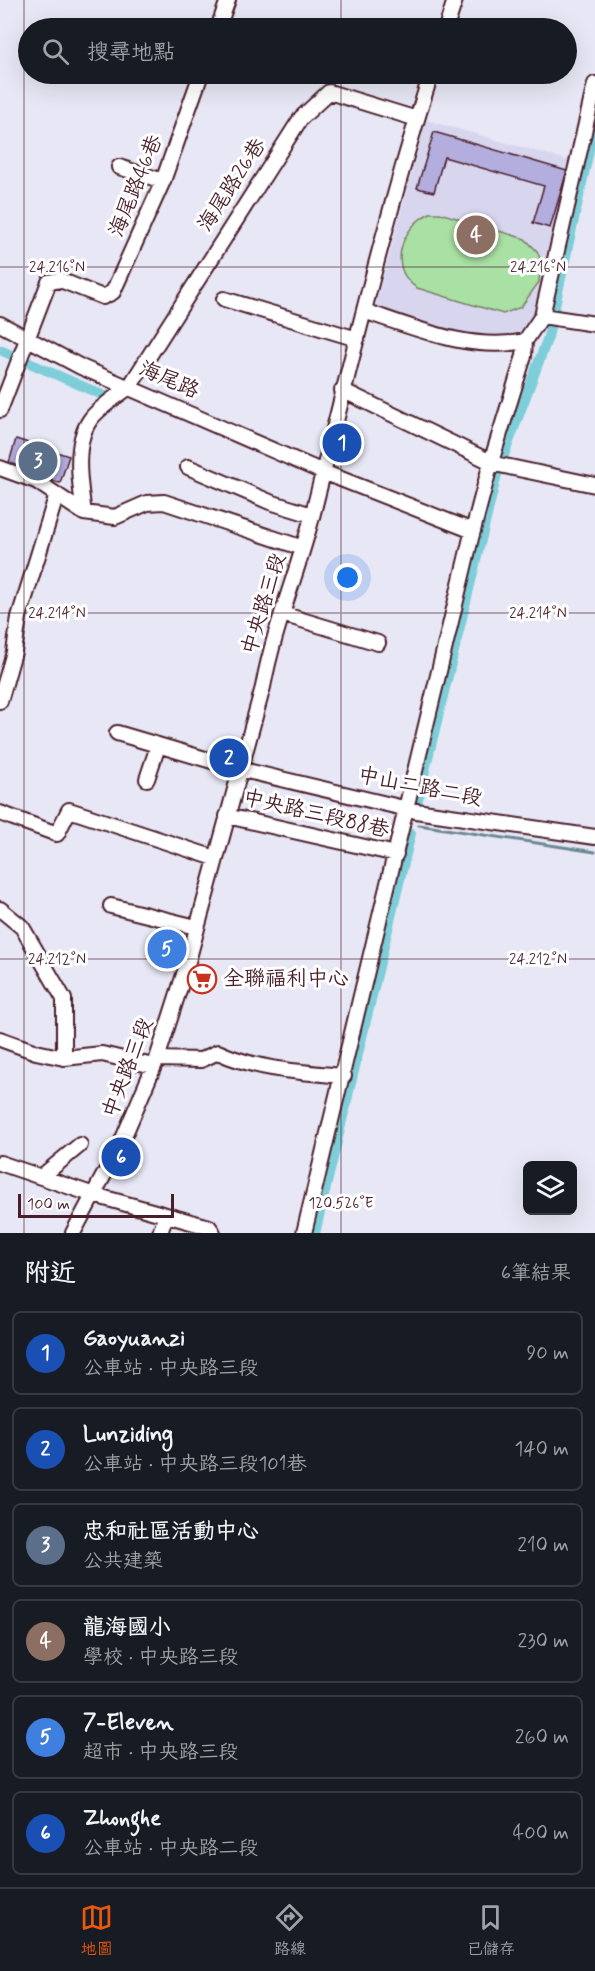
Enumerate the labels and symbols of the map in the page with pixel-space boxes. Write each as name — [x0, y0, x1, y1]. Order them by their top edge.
street label: 海尾路46巷 — [103, 131, 169, 241]
street label: 海尾路26巷 — [191, 133, 273, 237]
pin: 4 — [456, 212, 496, 258]
text: 24.216°N — [29, 258, 85, 278]
text: 24.216°N — [510, 258, 566, 278]
street label: 海尾路 — [135, 355, 203, 405]
pin: 1 — [322, 420, 362, 466]
pin: 3 — [18, 438, 57, 484]
street label: 中央路三段 — [235, 550, 293, 658]
your location — [333, 563, 362, 592]
text: 24.214°N — [28, 604, 86, 624]
text: 24.214°N — [509, 604, 567, 624]
pin: 2 — [210, 736, 248, 780]
street label: 中山二路二段 — [355, 761, 485, 813]
street label: 中央路三段88巷 — [240, 784, 392, 844]
pin: 5 — [148, 926, 186, 972]
text: 24.212°N — [28, 950, 86, 970]
text: 24.212°N — [509, 950, 567, 970]
supermarket icon: 全聯福利中心 — [186, 963, 218, 995]
place label: 全聯福利中心 — [223, 965, 349, 993]
street label: 中央路三段 — [96, 1014, 160, 1122]
pin: 6 — [102, 1134, 140, 1180]
scale bar — [18, 1191, 174, 1218]
text: 120.526°E — [309, 1194, 374, 1214]

